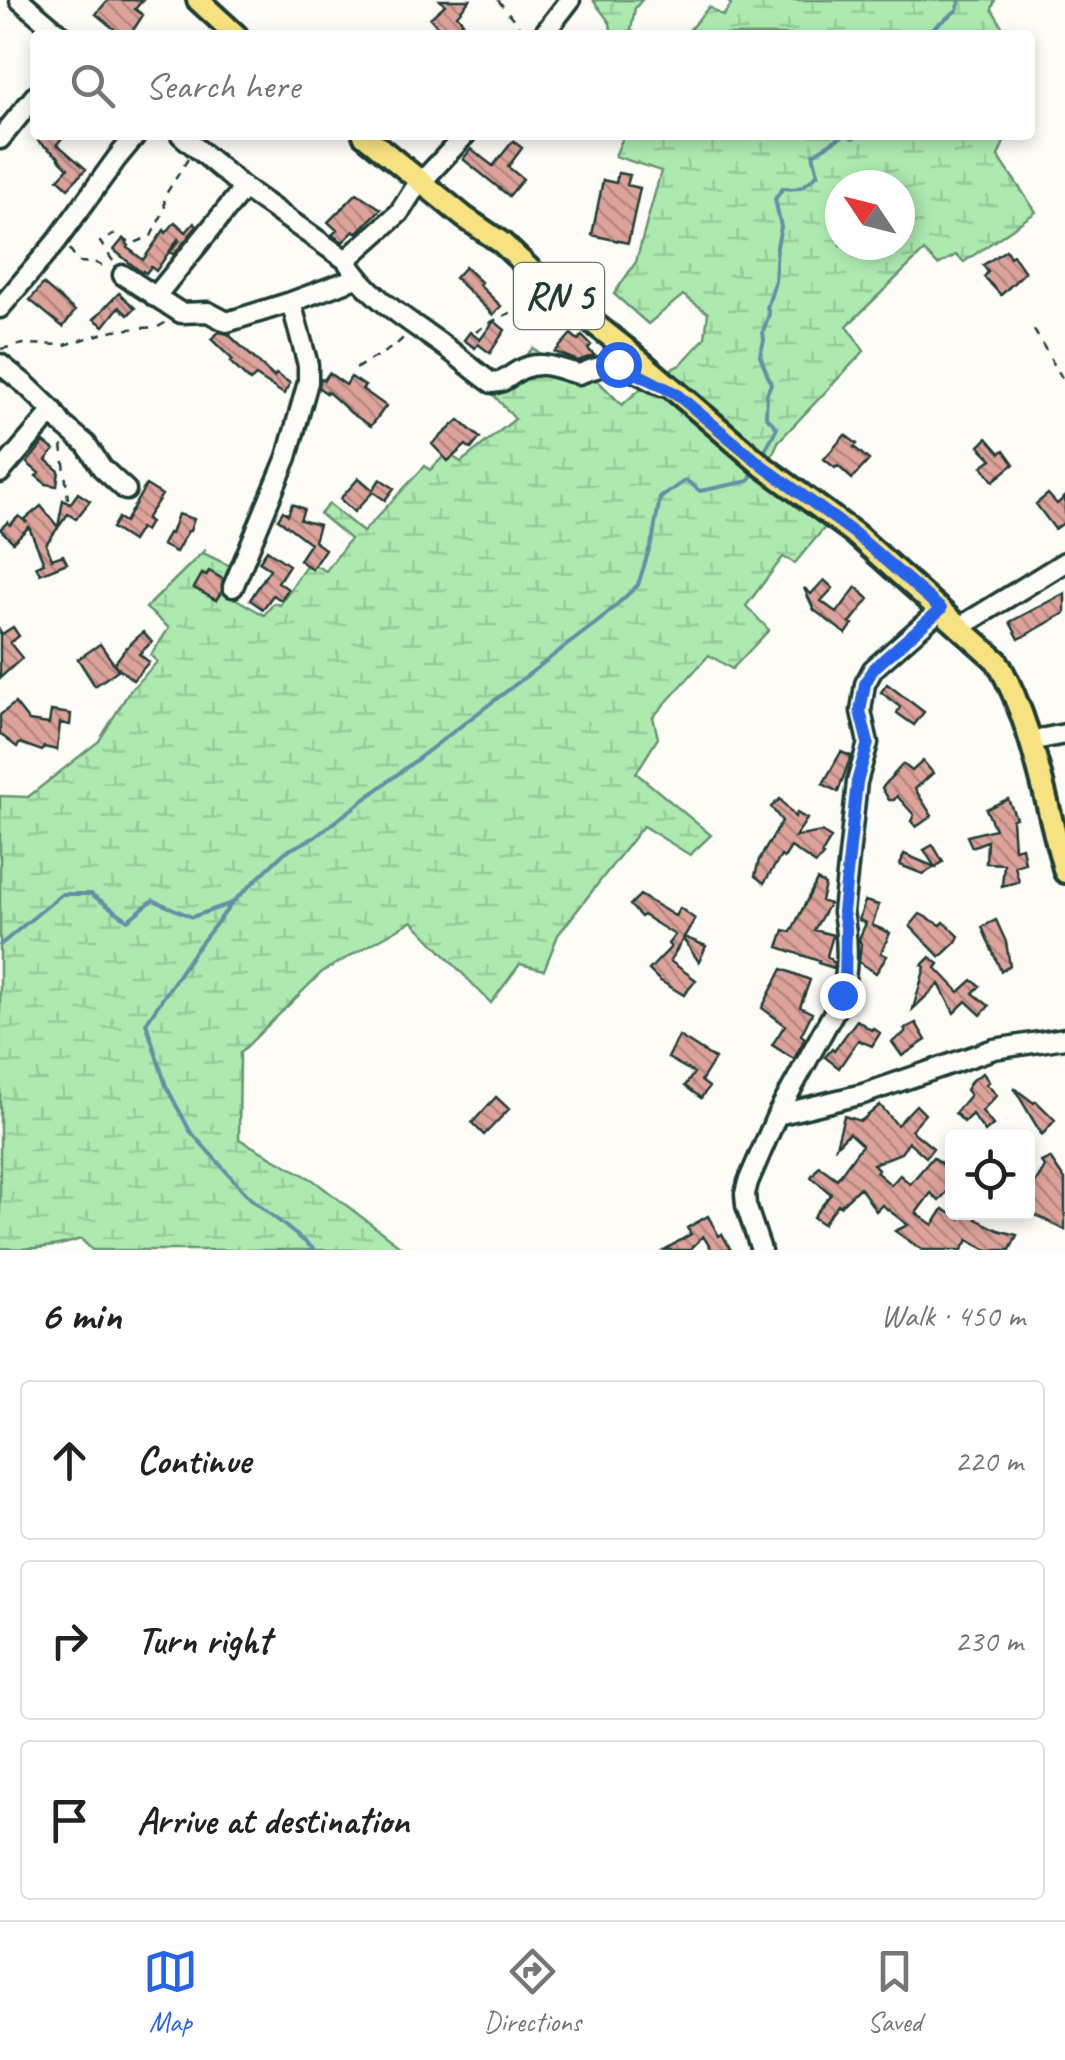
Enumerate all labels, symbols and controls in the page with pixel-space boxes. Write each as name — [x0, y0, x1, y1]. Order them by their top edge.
search box — [30, 30, 1035, 140]
icon: search — [65, 58, 120, 113]
text: Search here — [145, 62, 300, 109]
north arrow — [825, 170, 915, 260]
road number: RN 5 — [514, 263, 604, 329]
route start — [596, 342, 642, 388]
route end — [820, 973, 866, 1019]
map controls — [945, 1130, 1035, 1220]
button: locate — [945, 1130, 1035, 1220]
text: 6 min — [40, 1289, 121, 1342]
text: Walk · 450 m — [881, 1295, 1025, 1336]
icon: ahead — [42, 1433, 97, 1488]
text: Continue — [137, 1437, 251, 1484]
text: 220 m — [954, 1440, 1023, 1481]
icon: right — [42, 1613, 97, 1668]
text: Turn right — [137, 1617, 271, 1664]
text: 230 m — [954, 1620, 1023, 1661]
icon: arrive — [42, 1793, 97, 1848]
text: Arrive at destination — [137, 1797, 409, 1844]
tab: Map — [143, 1944, 198, 2039]
tab: Directions — [484, 1944, 581, 2039]
tab: Saved — [867, 1944, 922, 2039]

